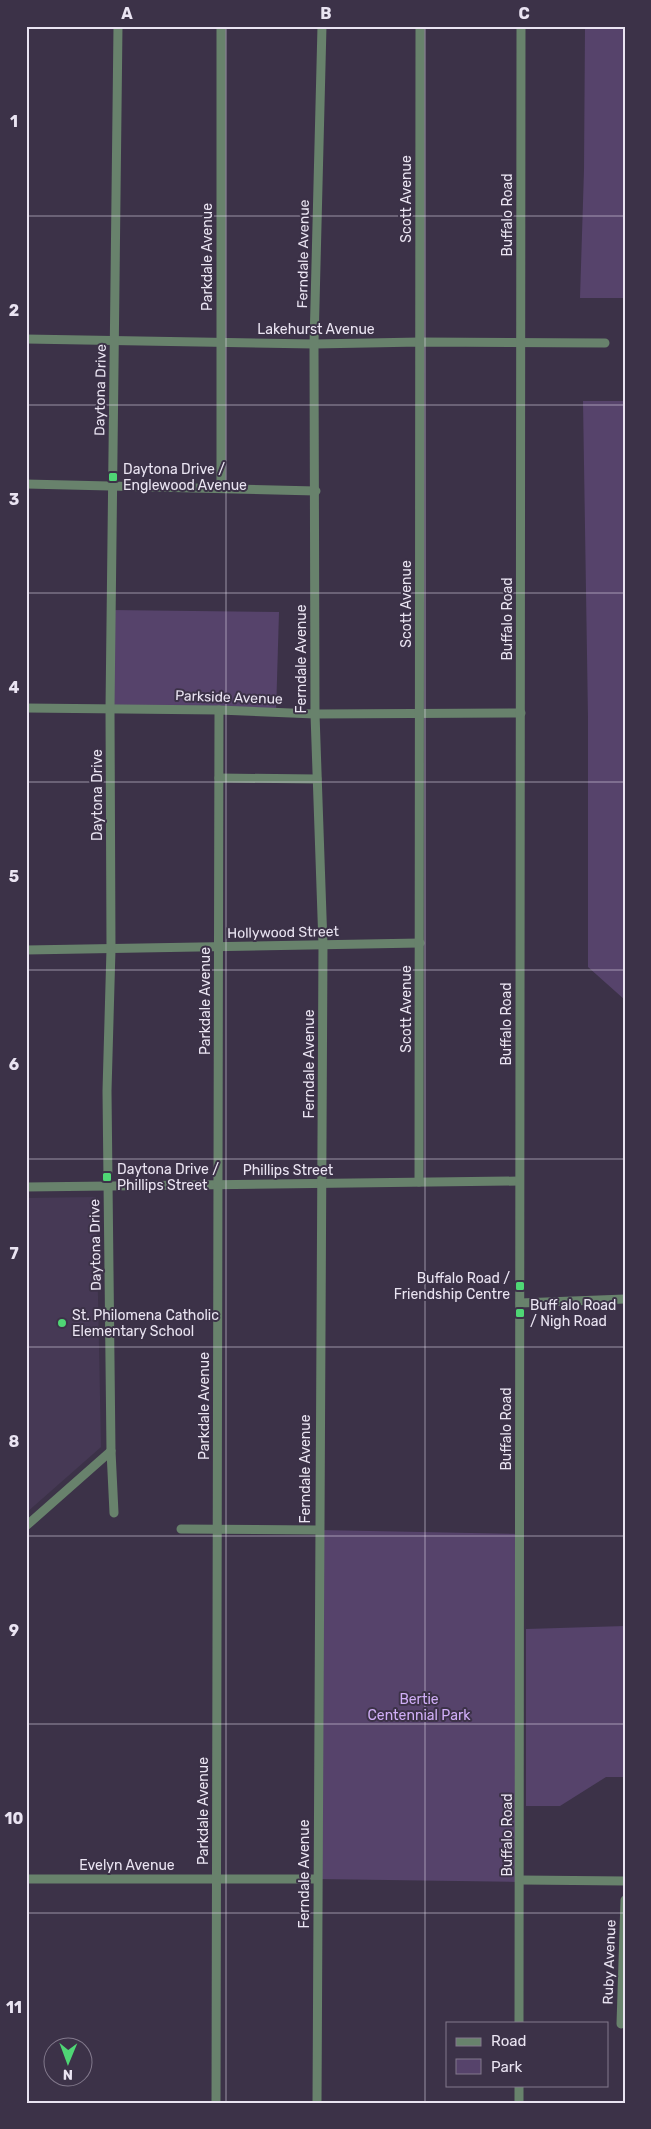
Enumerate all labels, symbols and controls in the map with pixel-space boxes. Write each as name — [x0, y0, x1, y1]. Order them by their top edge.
text: A — [121, 4, 133, 23]
text: B — [320, 4, 332, 23]
text: C — [518, 4, 530, 23]
text: 1 — [10, 112, 18, 131]
street label: Scott Avenue — [398, 155, 415, 243]
street label: Buffalo Road — [499, 173, 516, 257]
street label: Ferndale Avenue — [294, 199, 313, 309]
street label: Parkdale Avenue — [199, 203, 216, 311]
text: 2 — [9, 301, 19, 320]
street label: Lakehurst Avenue — [257, 321, 375, 338]
street label: Daytona Drive — [91, 344, 110, 436]
place label: Daytona Drive / Englewood Avenue — [123, 461, 247, 494]
marker: Daytona Drive / Englewood Avenue — [107, 471, 119, 483]
text: 3 — [9, 490, 19, 509]
street label: Scott Avenue — [398, 560, 415, 648]
street label: Buffalo Road — [499, 577, 516, 661]
street label: Ferndale Avenue — [293, 604, 310, 714]
text: 4 — [9, 678, 20, 697]
street label: Parkside Avenue — [175, 687, 283, 708]
street label: Daytona Drive — [89, 749, 106, 841]
text: 5 — [9, 867, 19, 886]
street label: Hollywood Street — [227, 923, 340, 942]
street label: Parkdale Avenue — [197, 947, 214, 1055]
street label: Scott Avenue — [398, 965, 415, 1053]
street label: Buffalo Road — [498, 982, 515, 1066]
street label: Ferndale Avenue — [301, 1009, 318, 1119]
text: 6 — [9, 1055, 19, 1074]
place label: Daytona Drive / Phillips Street — [117, 1161, 219, 1194]
street label: Phillips Street — [243, 1162, 334, 1179]
marker: Daytona Drive / Phillips Street — [101, 1171, 113, 1183]
street label: Daytona Drive — [86, 1199, 105, 1291]
text: 7 — [9, 1244, 19, 1263]
place label: Buffalo Road / Friendship Centre — [394, 1270, 510, 1303]
marker: Buffalo Road / Friendship Centre — [514, 1280, 526, 1292]
place label: Buff alo Road / Nigh Road — [530, 1297, 616, 1330]
place label: St. Philomena Catholic Elementary School — [72, 1307, 219, 1340]
marker: Buff alo Road / Nigh Road — [514, 1307, 526, 1319]
marker: St. Philomena Catholic Elementary School — [56, 1317, 68, 1329]
street label: Parkdale Avenue — [196, 1352, 213, 1460]
street label: Buffalo Road — [498, 1387, 515, 1471]
street label: Ferndale Avenue — [297, 1414, 314, 1524]
text: 8 — [9, 1432, 20, 1451]
text: 9 — [9, 1621, 19, 1640]
park label: Bertie Centennial Park — [368, 1691, 471, 1724]
street label: Parkdale Avenue — [195, 1757, 212, 1865]
street label: Buffalo Road — [499, 1793, 516, 1877]
text: 10 — [5, 1809, 24, 1828]
street label: Ferndale Avenue — [296, 1819, 313, 1929]
street label: Evelyn Avenue — [79, 1857, 175, 1874]
street label: Ruby Avenue — [600, 1919, 619, 2005]
text: 11 — [6, 1998, 22, 2017]
legend — [446, 2022, 608, 2086]
text: Road — [491, 2032, 527, 2050]
north arrow — [42, 2036, 92, 2086]
text: Park — [491, 2058, 522, 2076]
text: N — [63, 2066, 73, 2083]

